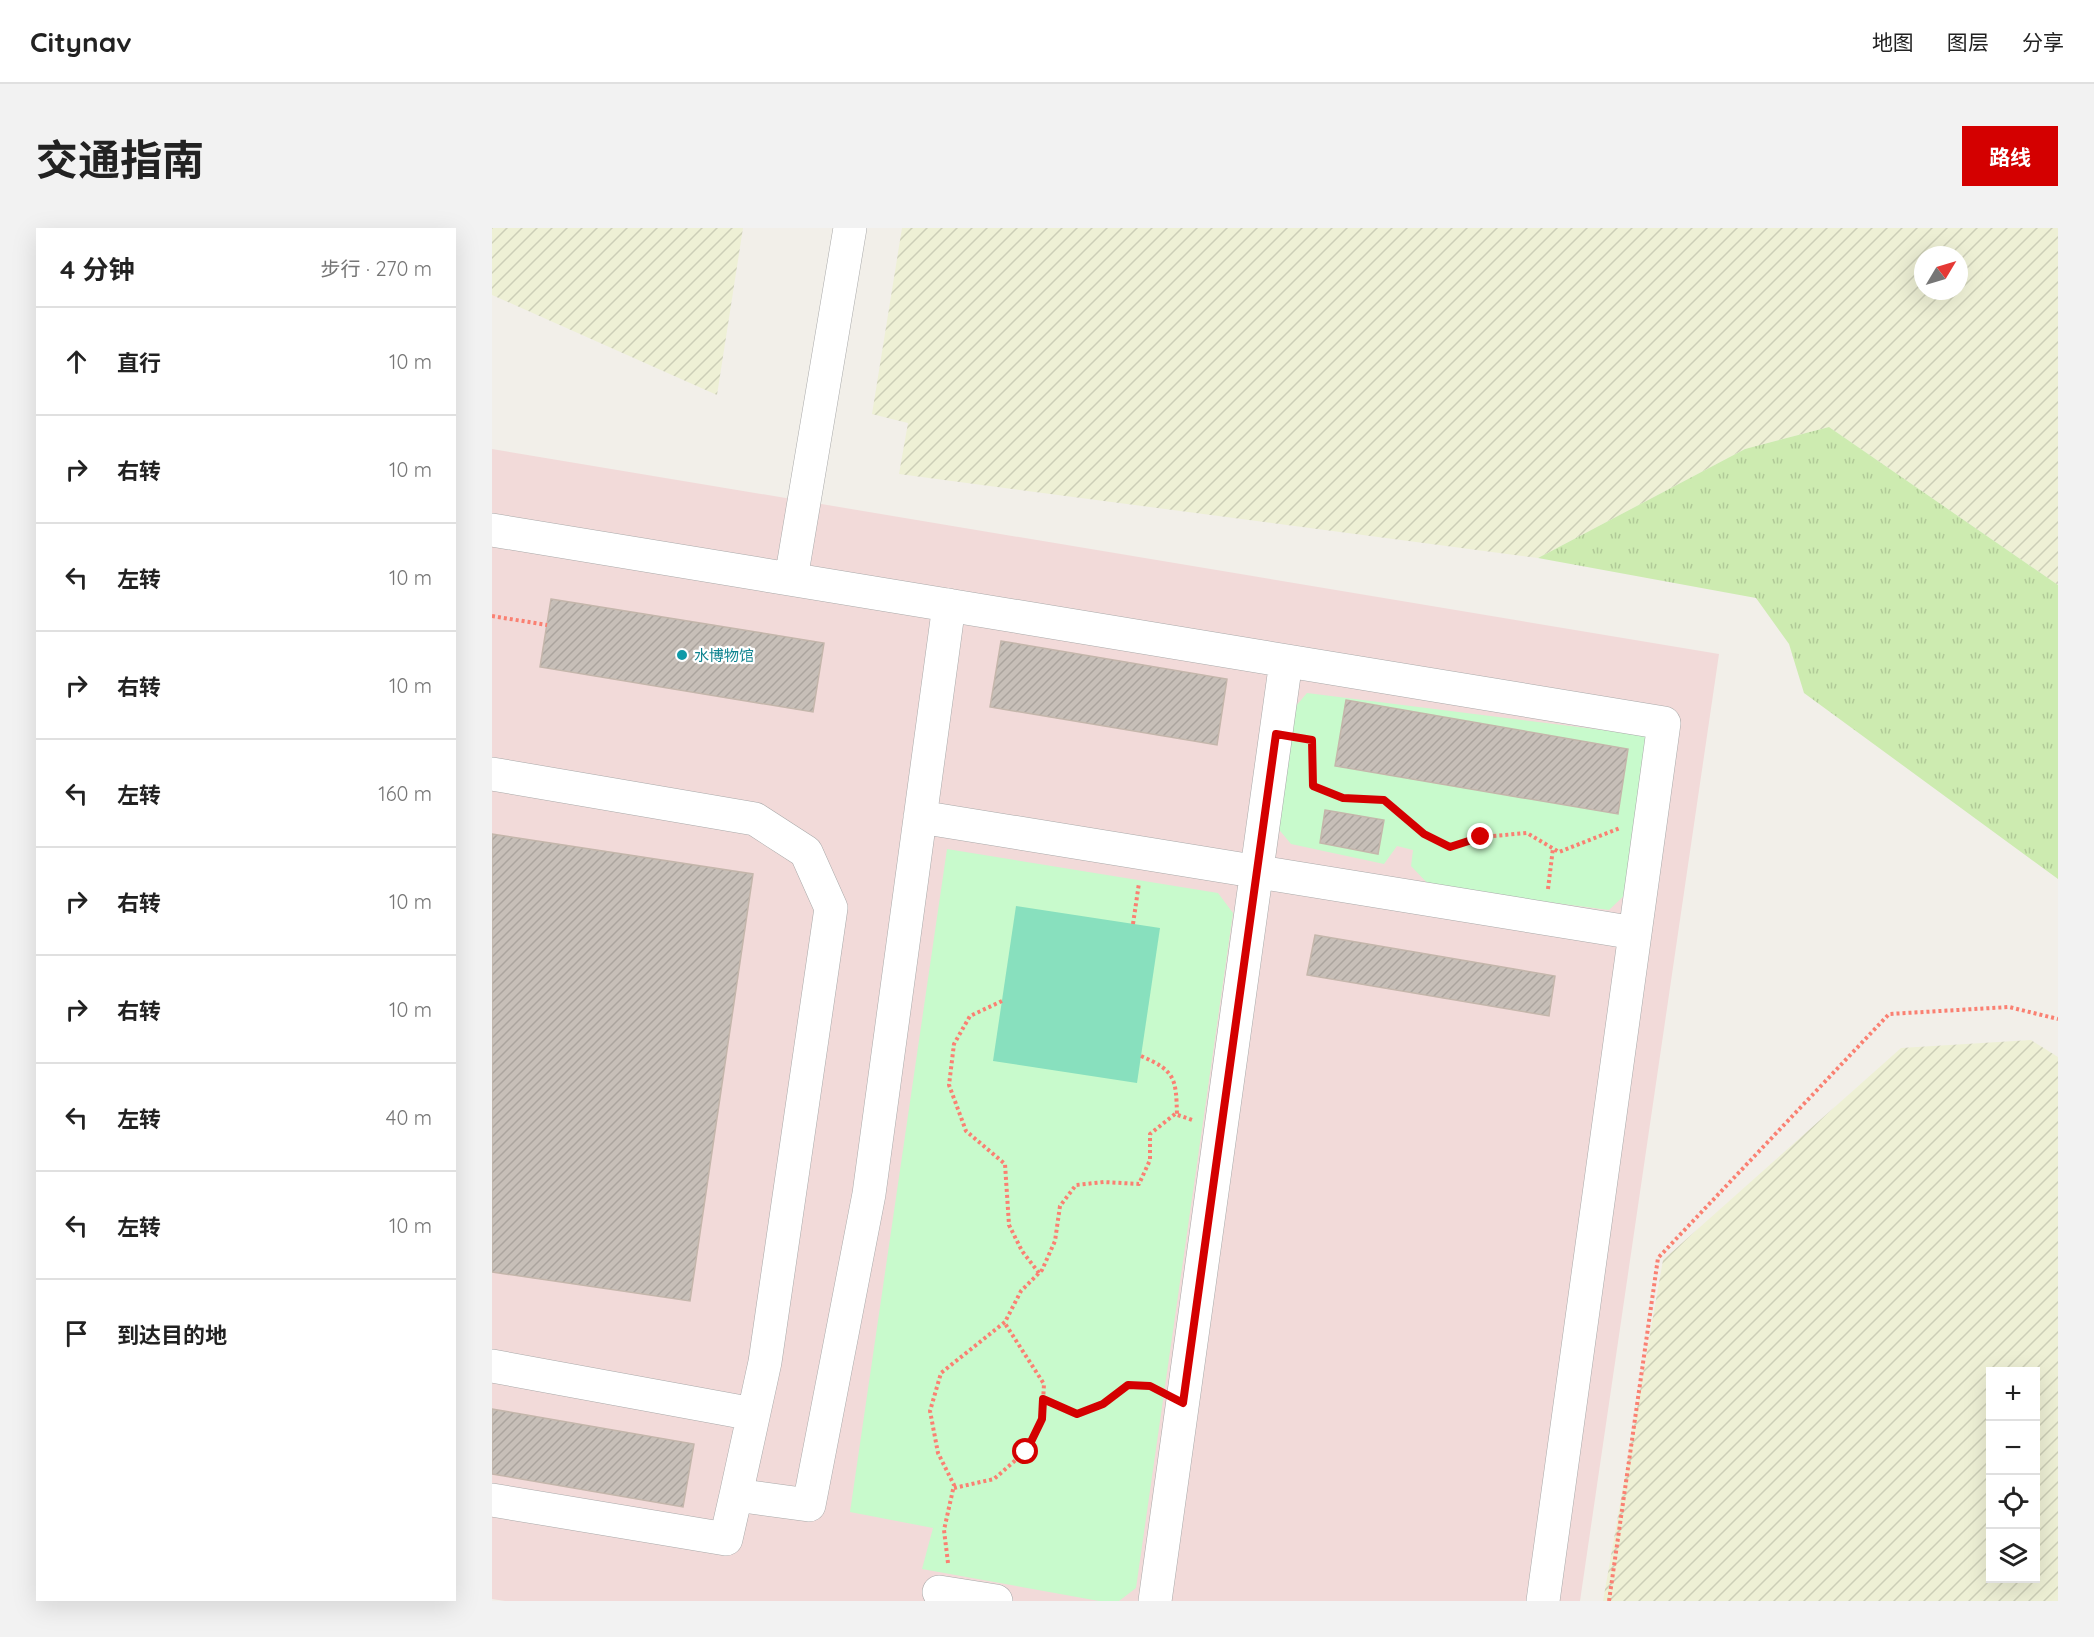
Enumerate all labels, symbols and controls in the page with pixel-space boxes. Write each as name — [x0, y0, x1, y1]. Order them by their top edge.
text: Citynav — [30, 24, 132, 59]
text: 地图 — [1872, 29, 1914, 55]
text: 图层 — [1947, 29, 1989, 55]
text: 分享 — [2022, 29, 2064, 55]
button: 路线 — [1962, 126, 2058, 186]
text: 交通指南 — [36, 133, 204, 186]
north arrow — [1914, 246, 1968, 300]
text: 4 分钟 — [60, 253, 135, 286]
text: 步行 · 270 m — [321, 256, 432, 281]
icon: ahead — [60, 345, 93, 378]
text: 直行 — [117, 349, 161, 377]
text: 10 m — [389, 349, 432, 374]
icon: right — [60, 453, 93, 486]
text: 右转 — [117, 457, 161, 485]
text: 10 m — [389, 457, 432, 482]
icon: left — [60, 561, 93, 594]
text: 左转 — [117, 565, 161, 593]
text: 10 m — [389, 565, 432, 590]
place label: 水博物馆 — [694, 646, 754, 665]
marker: 水博物馆 — [675, 648, 689, 662]
icon: right — [60, 669, 93, 702]
text: 右转 — [117, 673, 161, 701]
text: 10 m — [389, 673, 432, 698]
icon: left — [60, 777, 93, 810]
text: 左转 — [117, 781, 161, 809]
text: 160 m — [378, 781, 432, 806]
route end — [1467, 823, 1493, 849]
icon: right — [60, 885, 93, 918]
text: 右转 — [117, 889, 161, 917]
text: 10 m — [389, 889, 432, 914]
icon: right — [60, 993, 93, 1026]
text: 右转 — [117, 997, 161, 1025]
text: 10 m — [389, 997, 432, 1022]
icon: left — [60, 1101, 93, 1134]
text: 左转 — [117, 1105, 161, 1133]
text: 40 m — [386, 1105, 432, 1130]
icon: left — [60, 1209, 93, 1242]
text: 左转 — [117, 1213, 161, 1241]
text: 10 m — [389, 1213, 432, 1238]
icon: arrive — [60, 1317, 93, 1350]
text: 到达目的地 — [117, 1321, 227, 1349]
map controls — [1986, 1367, 2040, 1583]
button: + — [1986, 1367, 2040, 1421]
button: − — [1986, 1421, 2040, 1475]
route start — [1012, 1438, 1038, 1464]
button: locate — [1986, 1475, 2040, 1529]
button: layers — [1986, 1529, 2040, 1583]

